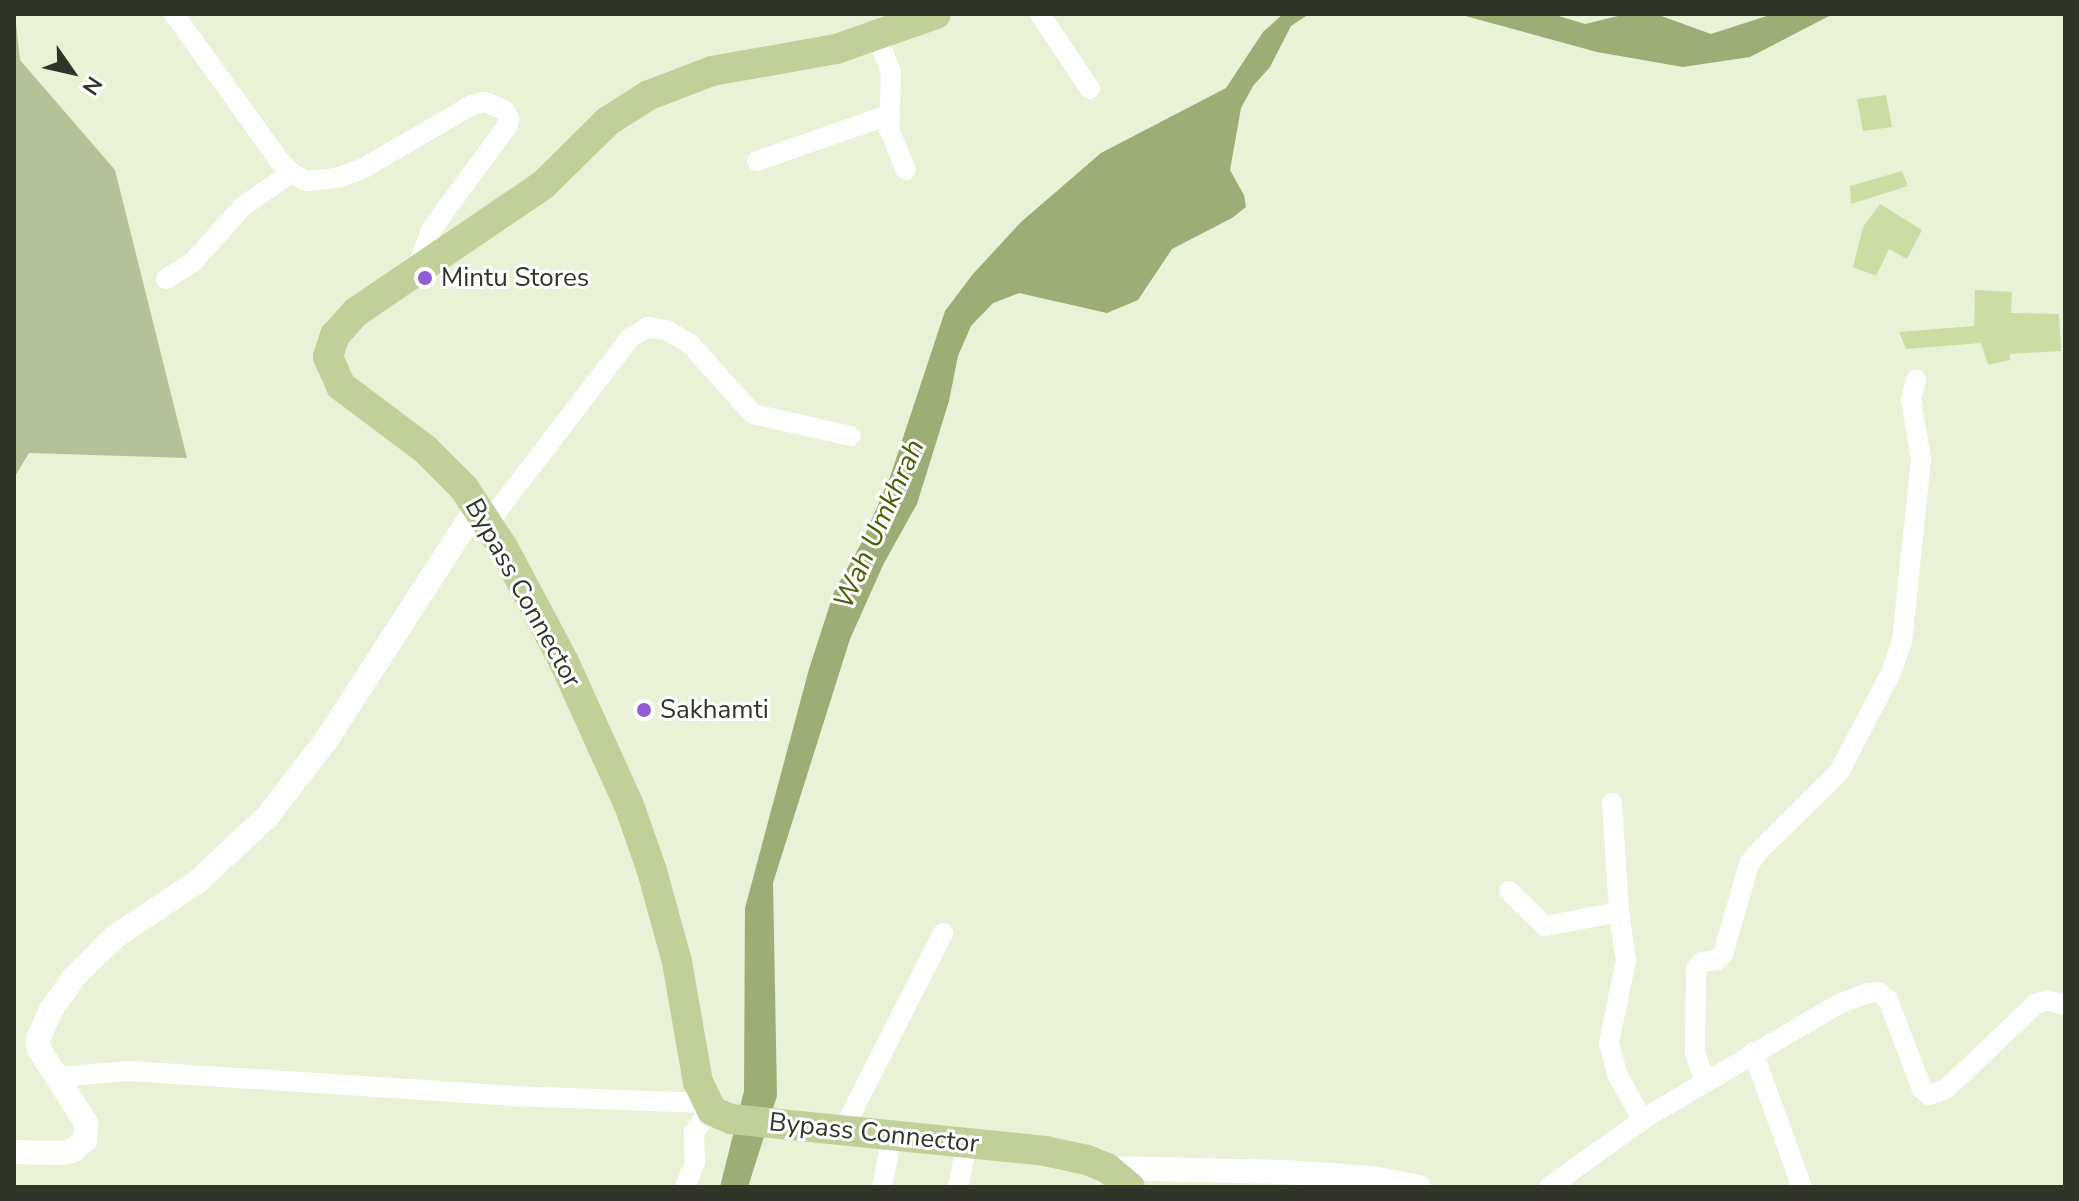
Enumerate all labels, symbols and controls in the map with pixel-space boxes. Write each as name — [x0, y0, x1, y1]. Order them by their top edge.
north arrow — [32, 32, 112, 112]
text: N — [75, 70, 109, 101]
place label: Mintu Stores — [441, 262, 589, 294]
marker: Mintu Stores — [416, 269, 434, 287]
water label: Wah Umkhrah — [827, 434, 931, 614]
street label: Bypass Connector — [458, 493, 588, 693]
place label: Sakhamti — [660, 694, 769, 726]
marker: Sakhamti — [635, 701, 653, 719]
street label: Bypass Connector — [768, 1106, 980, 1160]

